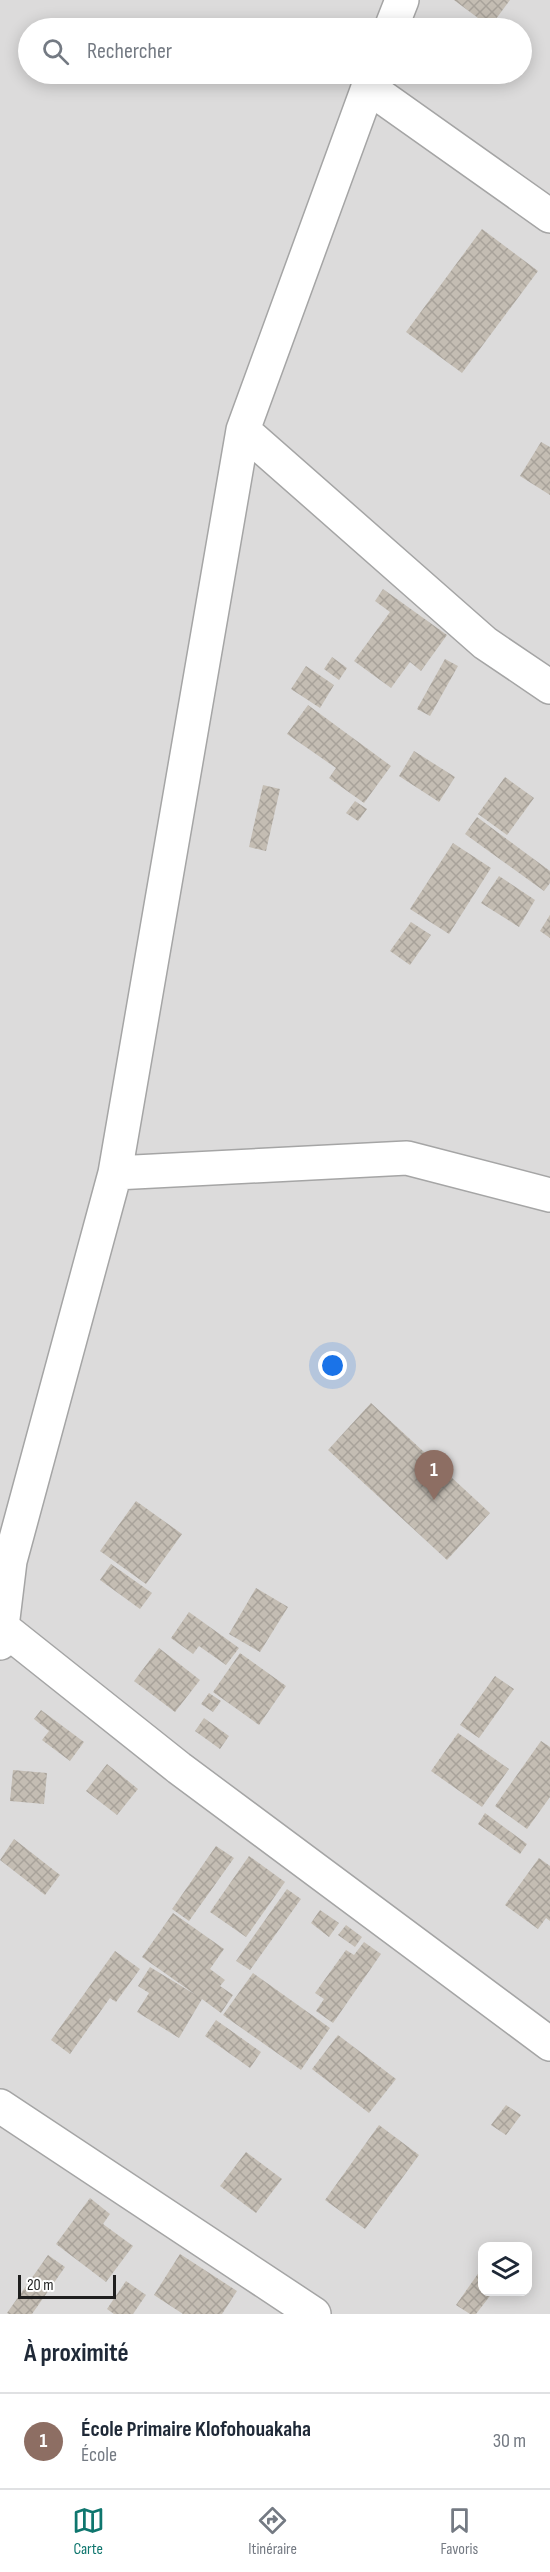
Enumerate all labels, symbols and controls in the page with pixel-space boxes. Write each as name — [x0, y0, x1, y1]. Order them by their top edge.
search box — [18, 18, 532, 84]
icon: search — [39, 35, 72, 68]
text: Rechercher — [87, 38, 172, 65]
your location — [318, 1351, 347, 1380]
pin: 1 — [414, 1450, 454, 1500]
map controls — [478, 2242, 532, 2296]
button: layers — [478, 2242, 532, 2296]
scale bar — [18, 2272, 116, 2300]
text: 20 m — [27, 2276, 54, 2295]
text: À proximité — [24, 2338, 129, 2369]
text: École Primaire Klofohouakaha — [81, 2416, 311, 2443]
text: 1 — [40, 2429, 47, 2453]
text: 30 m — [493, 2429, 526, 2453]
text: École — [81, 2443, 117, 2467]
tab: Carte — [72, 2504, 105, 2559]
tab: Itinéraire — [248, 2504, 297, 2559]
tab: Favoris — [440, 2504, 478, 2559]

